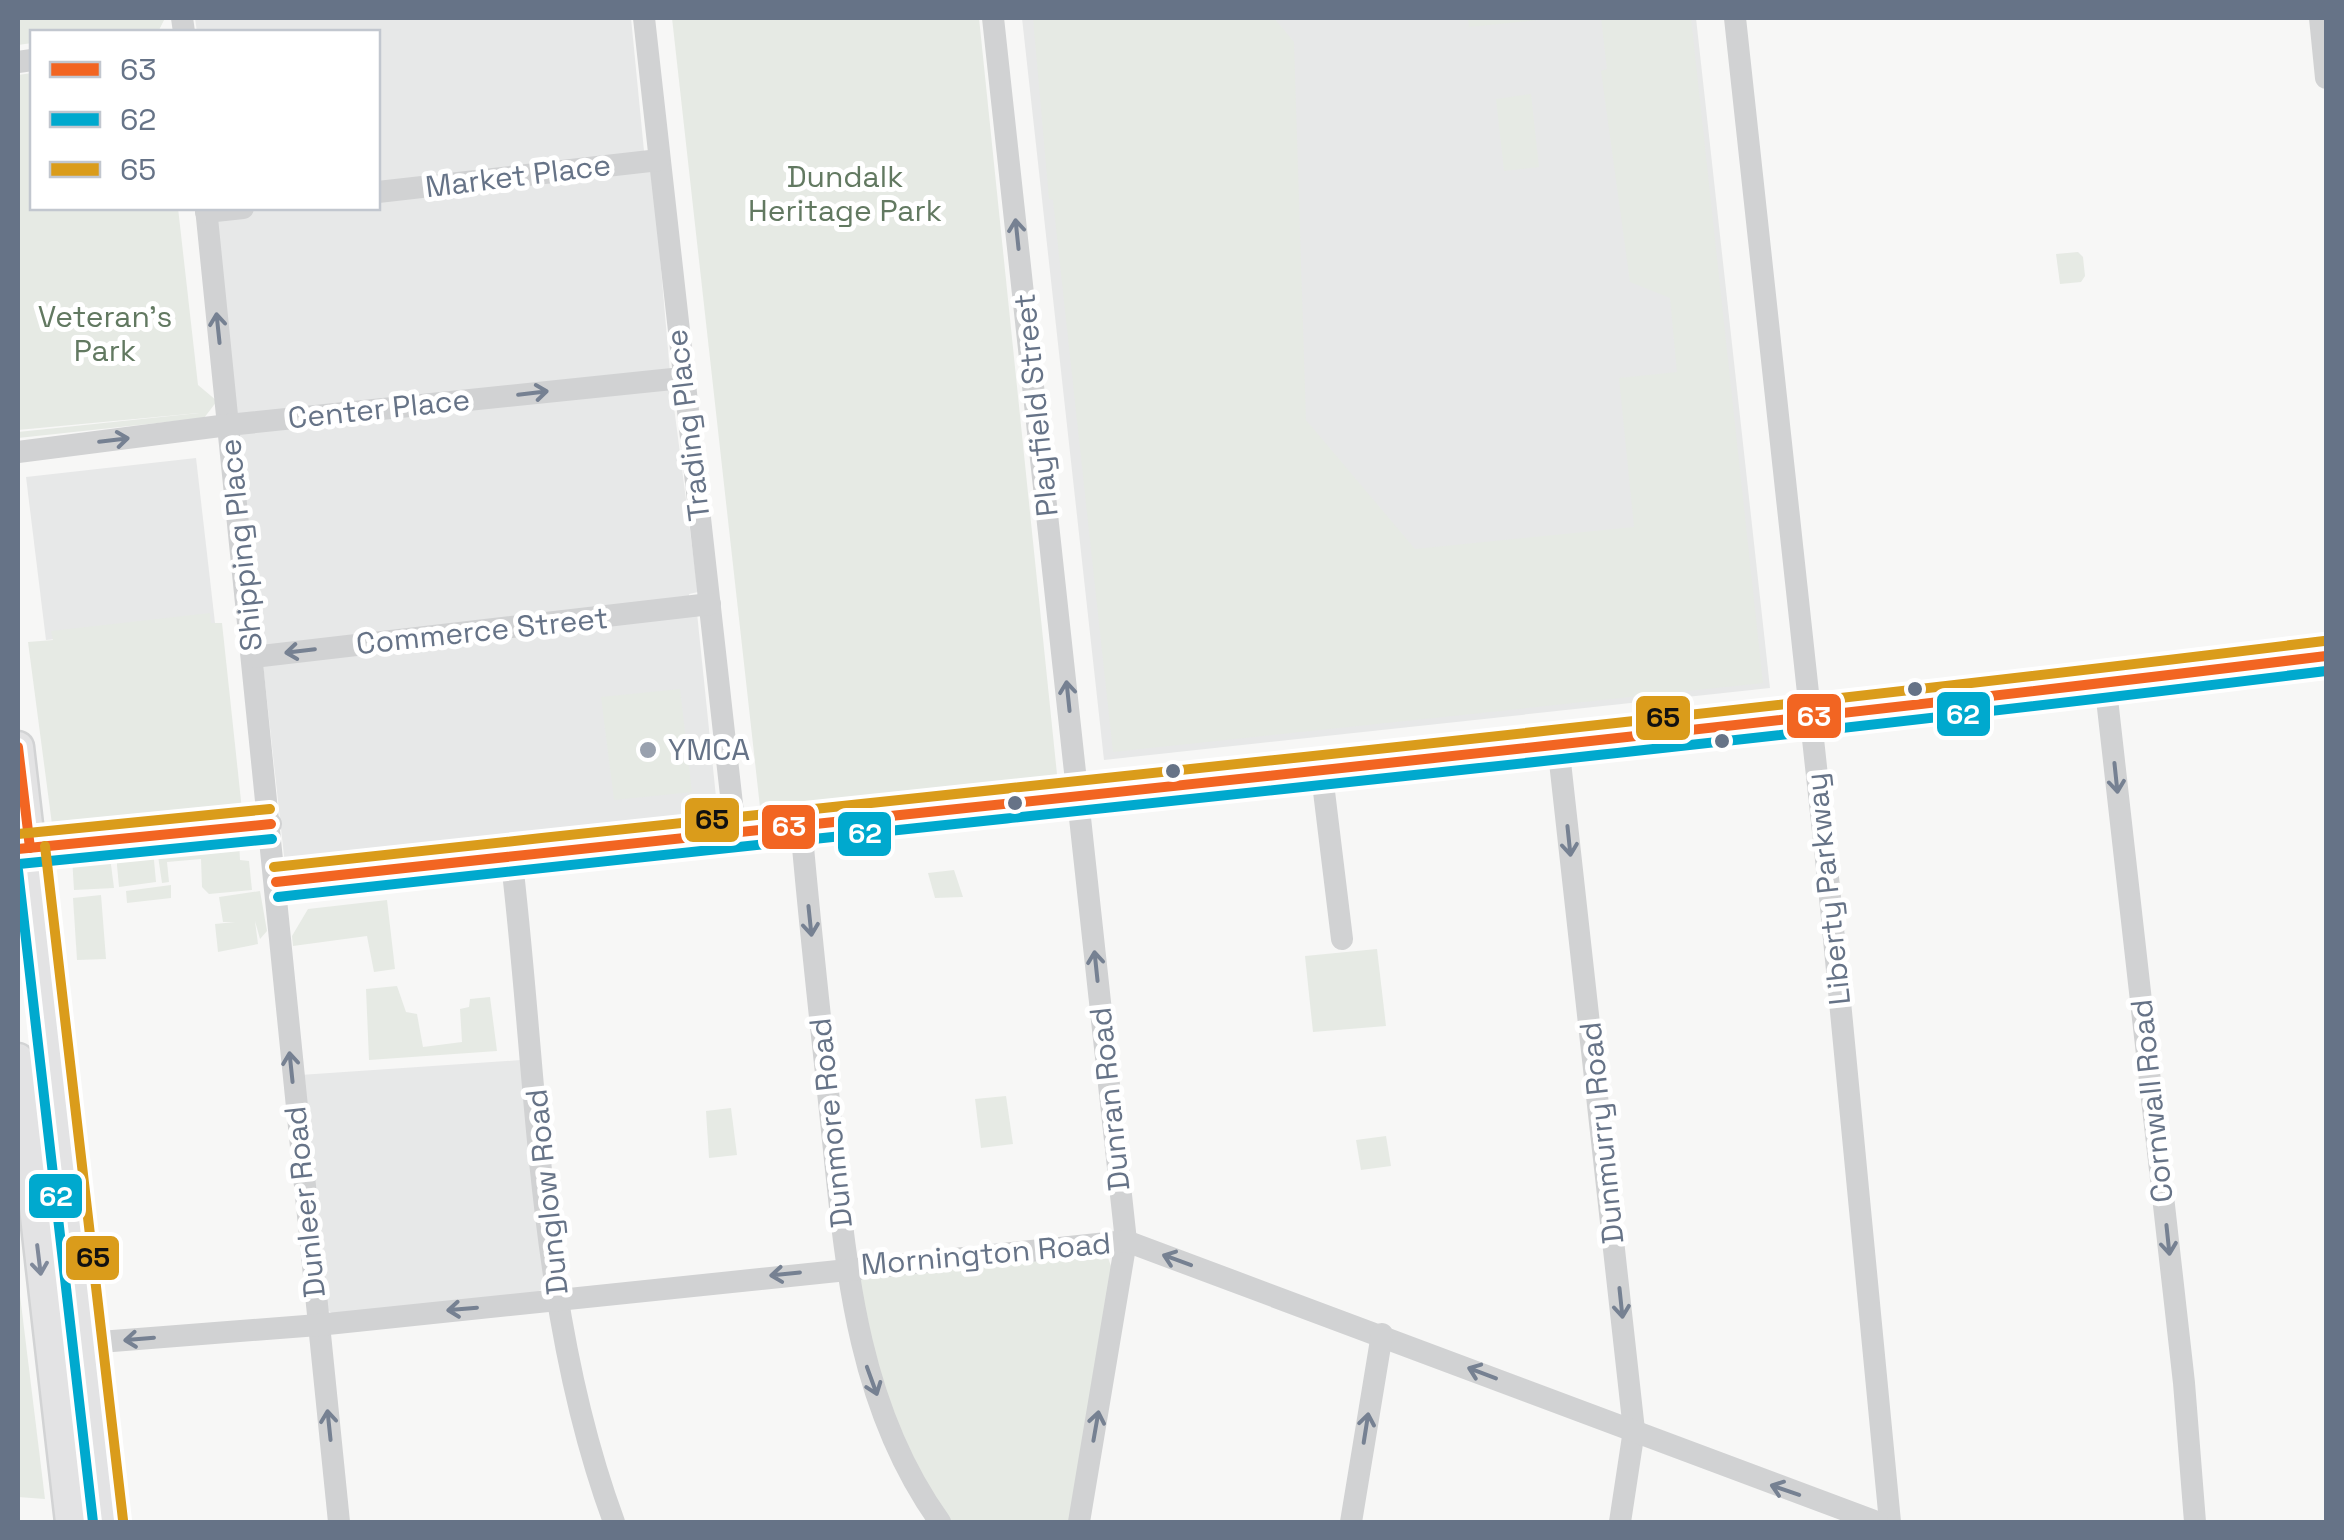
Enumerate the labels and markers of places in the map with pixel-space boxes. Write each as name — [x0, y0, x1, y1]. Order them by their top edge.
unlabelled marker — [1905, 679, 1925, 699]
place label: YMCA — [668, 730, 750, 769]
unlabelled marker — [1712, 731, 1732, 751]
marker: YMCA — [637, 739, 659, 761]
unlabelled marker — [1163, 761, 1183, 781]
unlabelled marker — [1005, 793, 1025, 813]

